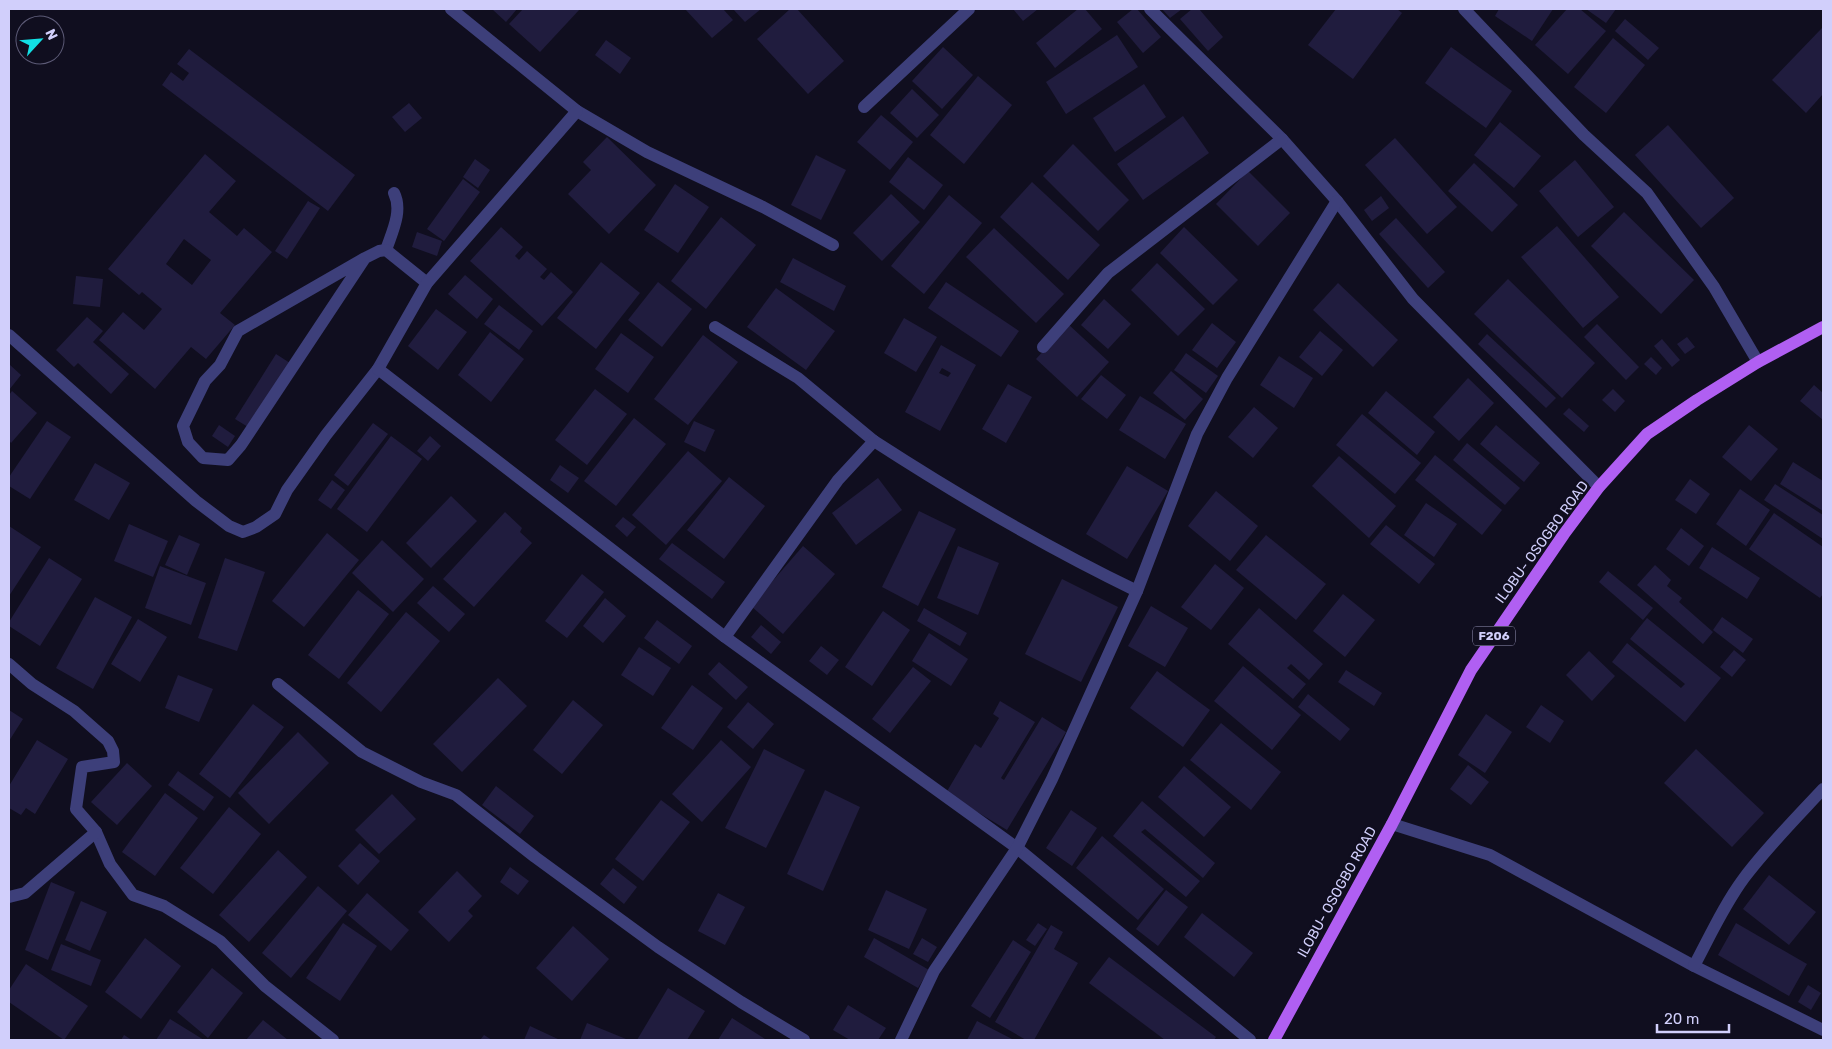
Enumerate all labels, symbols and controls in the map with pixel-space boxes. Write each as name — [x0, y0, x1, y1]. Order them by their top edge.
north arrow — [15, 15, 65, 65]
text: N — [41, 26, 61, 43]
street label: ILOBU- OSOGBO ROAD — [1492, 477, 1592, 607]
road number: F206 — [1473, 626, 1515, 646]
street label: ILOBU- OSOGBO ROAD — [1294, 823, 1380, 961]
scale bar — [1657, 1002, 1730, 1034]
text: 20 m — [1664, 1010, 1699, 1028]

